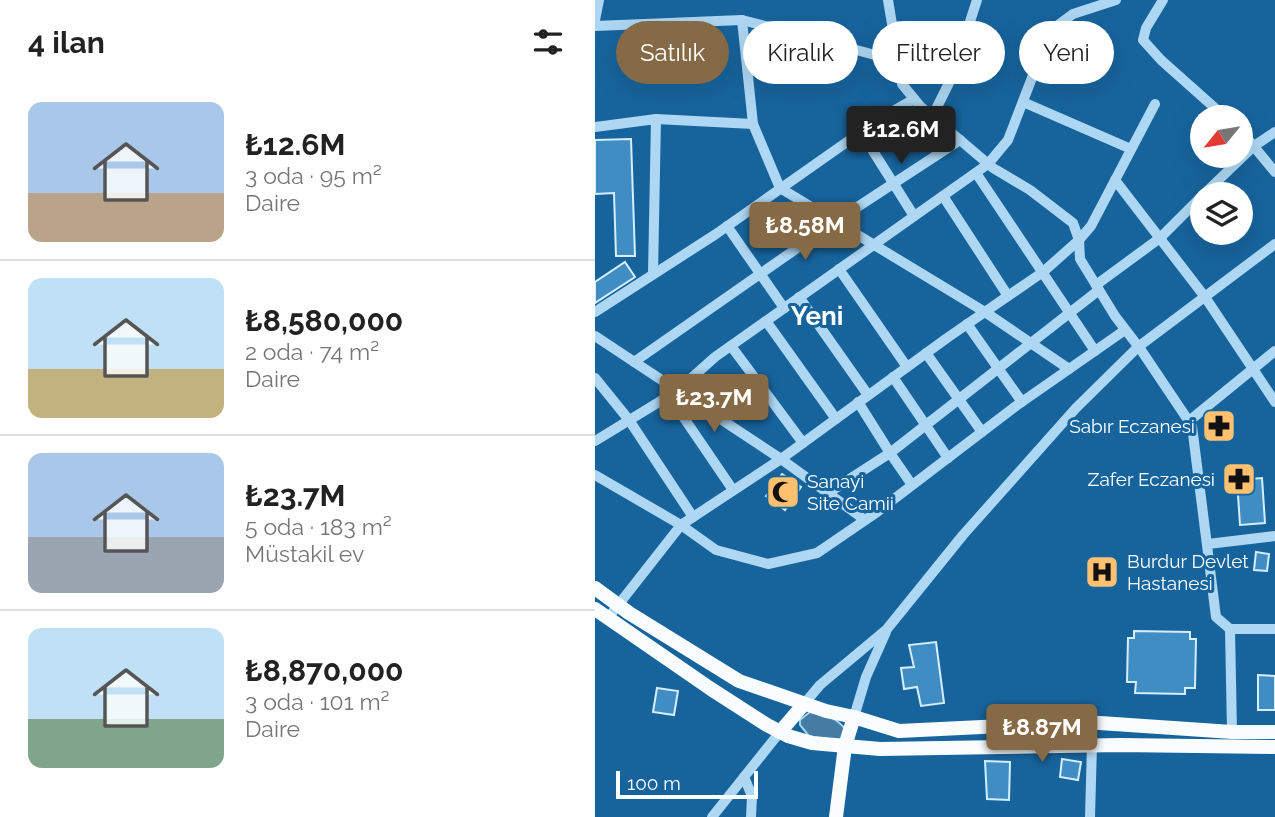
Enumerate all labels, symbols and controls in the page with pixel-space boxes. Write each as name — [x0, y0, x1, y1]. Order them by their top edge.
chip: Satılık — [616, 21, 729, 84]
chip: Kiralık — [743, 21, 858, 84]
chip: Filtreler — [872, 21, 1005, 84]
chip: Yeni — [1019, 21, 1114, 84]
icon: filters — [529, 23, 567, 61]
text: 4 ilan — [28, 25, 105, 60]
north arrow — [1190, 105, 1253, 168]
map controls — [1190, 105, 1253, 245]
pin: ₺12.6M — [844, 106, 958, 166]
text: ₺12.6M — [862, 115, 940, 142]
text: ₺12.6M — [245, 127, 345, 162]
icon: home — [84, 130, 168, 214]
text: 3 oda · 95 m² — [245, 162, 382, 189]
button: layers — [1190, 182, 1253, 245]
text: Daire — [245, 189, 300, 216]
pin: ₺8.58M — [748, 202, 862, 262]
text: ₺8.58M — [765, 211, 845, 238]
district label: Yeni — [791, 301, 843, 331]
text: ₺8,580,000 — [245, 303, 403, 338]
icon: home — [84, 306, 168, 390]
text: 2 oda · 74 m² — [245, 338, 379, 365]
text: Daire — [245, 365, 300, 392]
pin: ₺23.7M — [657, 374, 771, 434]
text: ₺23.7M — [676, 383, 753, 410]
pharmacy icon: Sabır Eczanesi — [1200, 407, 1238, 445]
place label: Sabır Eczanesi — [1069, 415, 1195, 437]
pharmacy icon: Zafer Eczanesi — [1220, 460, 1258, 498]
place label: Zafer Eczanesi — [1088, 468, 1215, 490]
place label: Sanayi Site Camii — [807, 470, 894, 514]
mosque icon: Sanayi Site Camii — [764, 473, 802, 511]
text: ₺23.7M — [245, 478, 345, 513]
icon: home — [84, 481, 168, 565]
text: 5 oda · 183 m² — [245, 513, 392, 540]
text: Müstakil ev — [245, 540, 364, 567]
place label: Burdur Devlet Hastanesi — [1127, 550, 1249, 594]
hospital icon: Burdur Devlet Hastanesi — [1083, 553, 1121, 591]
text: ₺8,870,000 — [245, 653, 404, 688]
icon: home — [84, 656, 168, 740]
text: 3 oda · 101 m² — [245, 688, 389, 715]
pin: ₺8.87M — [985, 704, 1099, 764]
text: ₺8.87M — [1002, 713, 1082, 740]
text: Daire — [245, 715, 300, 742]
scale bar — [616, 768, 758, 800]
text: 100 m — [627, 772, 681, 794]

